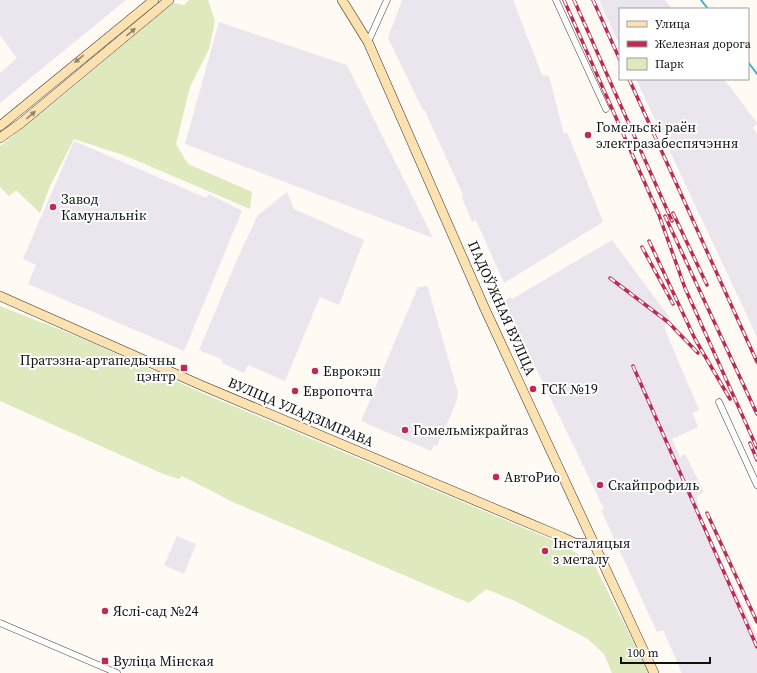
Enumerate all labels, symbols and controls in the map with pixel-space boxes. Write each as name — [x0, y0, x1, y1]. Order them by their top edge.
legend — [619, 8, 749, 80]
text: Улица — [655, 16, 691, 32]
one-way arrow — [126, 27, 136, 36]
text: Железная дорога — [655, 36, 752, 52]
one-way arrow — [74, 55, 85, 64]
text: Парк — [655, 56, 684, 72]
one-way arrow — [26, 110, 36, 119]
place label: Гомельскі раён электразабеспячэння — [596, 117, 738, 153]
marker: Гомельскі раён электразабеспячэння — [583, 130, 593, 140]
place label: Завод Камунальнік — [61, 189, 147, 225]
marker: Завод Камунальнік — [48, 202, 58, 212]
street label: ПАДОЎЖНАЯ ВУЛІЦА — [463, 237, 541, 379]
place label: Пратэзна-артапедычны цэнтр — [20, 350, 176, 386]
place label: Еврокэш — [323, 361, 381, 381]
marker: Пратэзна-артапедычны цэнтр — [179, 363, 189, 373]
marker: Еврокэш — [310, 366, 320, 376]
street label: ВУЛІЦА УЛАДЗІМІРАВА — [225, 372, 378, 452]
place label: ГСК №19 — [541, 379, 598, 399]
place label: Европочта — [303, 381, 374, 401]
marker: ГСК №19 — [528, 384, 538, 394]
marker: Европочта — [290, 386, 300, 396]
place label: Гомельміжрайгаз — [413, 420, 528, 440]
marker: Гомельміжрайгаз — [400, 425, 410, 435]
place label: АвтоРио — [504, 467, 560, 487]
marker: АвтоРио — [491, 472, 501, 482]
place label: Скайпрофиль — [608, 475, 699, 495]
marker: Скайпрофиль — [595, 480, 605, 490]
place label: Інсталяцыя з металу — [553, 533, 630, 569]
marker: Інсталяцыя з металу — [540, 546, 550, 556]
place label: Яслі-сад №24 — [113, 601, 198, 621]
marker: Яслі-сад №24 — [100, 606, 110, 616]
scale bar — [621, 639, 710, 665]
text: 100 m — [627, 645, 659, 661]
place label: Вуліца Мінская — [113, 651, 214, 671]
marker: Вуліца Мінская — [100, 656, 110, 666]

